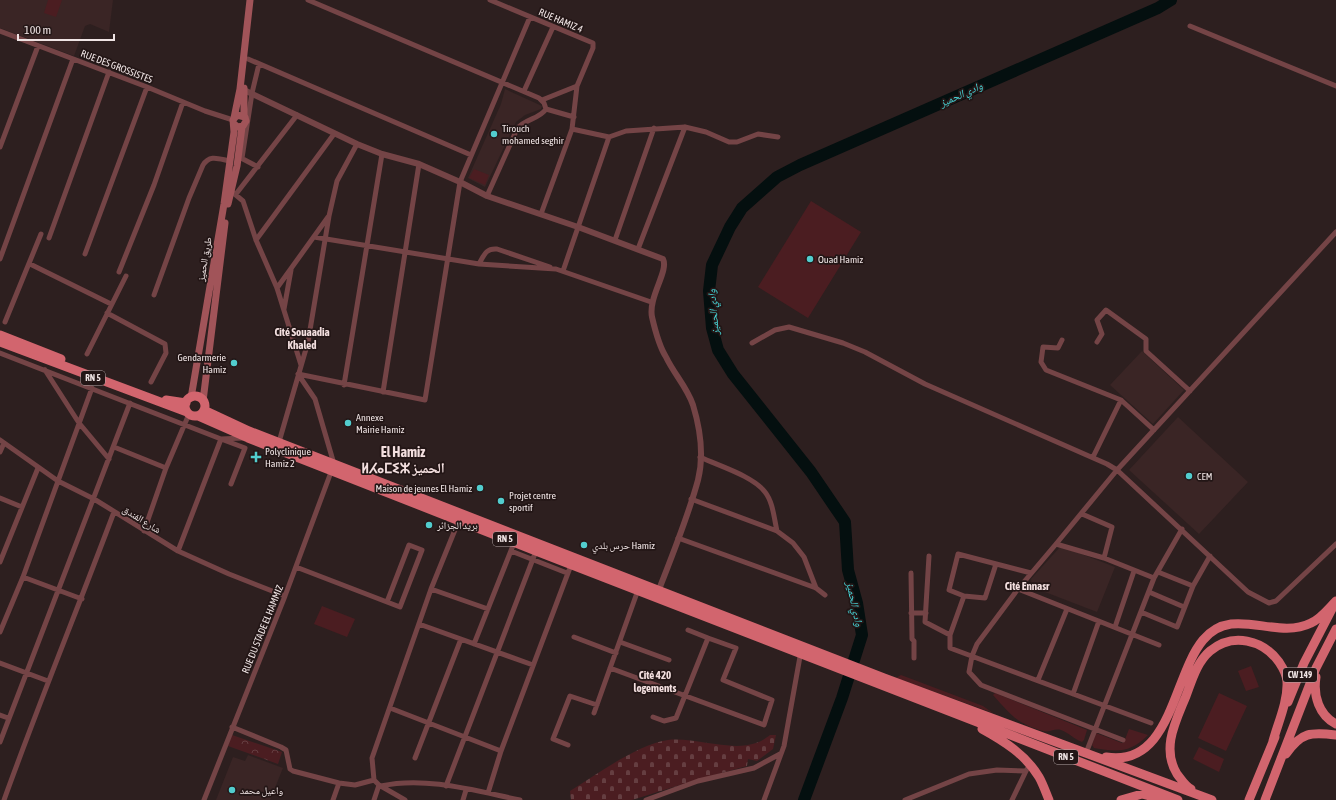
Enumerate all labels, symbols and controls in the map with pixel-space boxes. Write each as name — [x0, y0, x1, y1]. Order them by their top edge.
street label: RUE HAMIZ 4 — [537, 6, 585, 35]
scale bar — [18, 16, 114, 42]
text: 100 m — [24, 23, 51, 37]
street label: RUE DES GROSSISTES — [79, 48, 154, 85]
water label: وادي الحميز — [937, 79, 986, 112]
place label: Tirouch mohamed seghir — [502, 123, 565, 146]
marker: Tirouch mohamed seghir — [489, 129, 499, 139]
street label: طريق الحميز — [195, 236, 215, 283]
marker: Ouad Hamiz — [805, 254, 815, 264]
place label: Ouad Hamiz — [818, 254, 863, 265]
water label: وادي الحميز — [705, 288, 724, 336]
district label: Cité Souaadia Khaled — [274, 326, 330, 351]
place label: Gendarmerie Hamiz — [177, 352, 226, 375]
marker: Gendarmerie Hamiz — [229, 358, 239, 368]
road number: RN 5 — [81, 371, 105, 385]
place label: Annexe Mairie Hamiz — [356, 412, 405, 435]
marker: Annexe Mairie Hamiz — [343, 418, 353, 428]
district label: El Hamiz ⵍⵃⴰⵎⵉⵣ الحميز — [361, 444, 445, 476]
place label: Polyclinique Hamiz 2 — [265, 446, 311, 469]
marker: Polyclinique Hamiz 2 — [250, 451, 262, 463]
marker: CEM — [1184, 471, 1194, 481]
place label: CEM — [1197, 471, 1212, 482]
place label: Maison de jeunes El Hamiz — [375, 483, 472, 494]
marker: Maison de jeunes El Hamiz — [475, 483, 485, 493]
place label: Projet centre sportif — [509, 490, 557, 513]
marker: Projet centre sportif — [496, 496, 506, 506]
street label: شارع الفندق — [120, 503, 163, 537]
marker: بريد الجزائر — [424, 520, 434, 530]
place label: بريد الجزائر — [436, 520, 478, 531]
road number: RN 5 — [493, 532, 517, 546]
marker: حرس بلدي Hamiz — [579, 540, 589, 550]
place label: حرس بلدي Hamiz — [592, 540, 655, 554]
water label: وادي الحميز — [841, 579, 866, 628]
district label: Cité Ennasr — [1005, 580, 1050, 592]
street label: RUE DU STADE EL HAMMIZ — [240, 583, 285, 675]
road number: CW 149 — [1283, 668, 1317, 682]
district label: Cité 420 logements — [634, 669, 677, 694]
road number: RN 5 — [1054, 750, 1078, 764]
marker: واعيل محمد — [227, 785, 237, 795]
place label: واعيل محمد — [240, 785, 283, 797]

